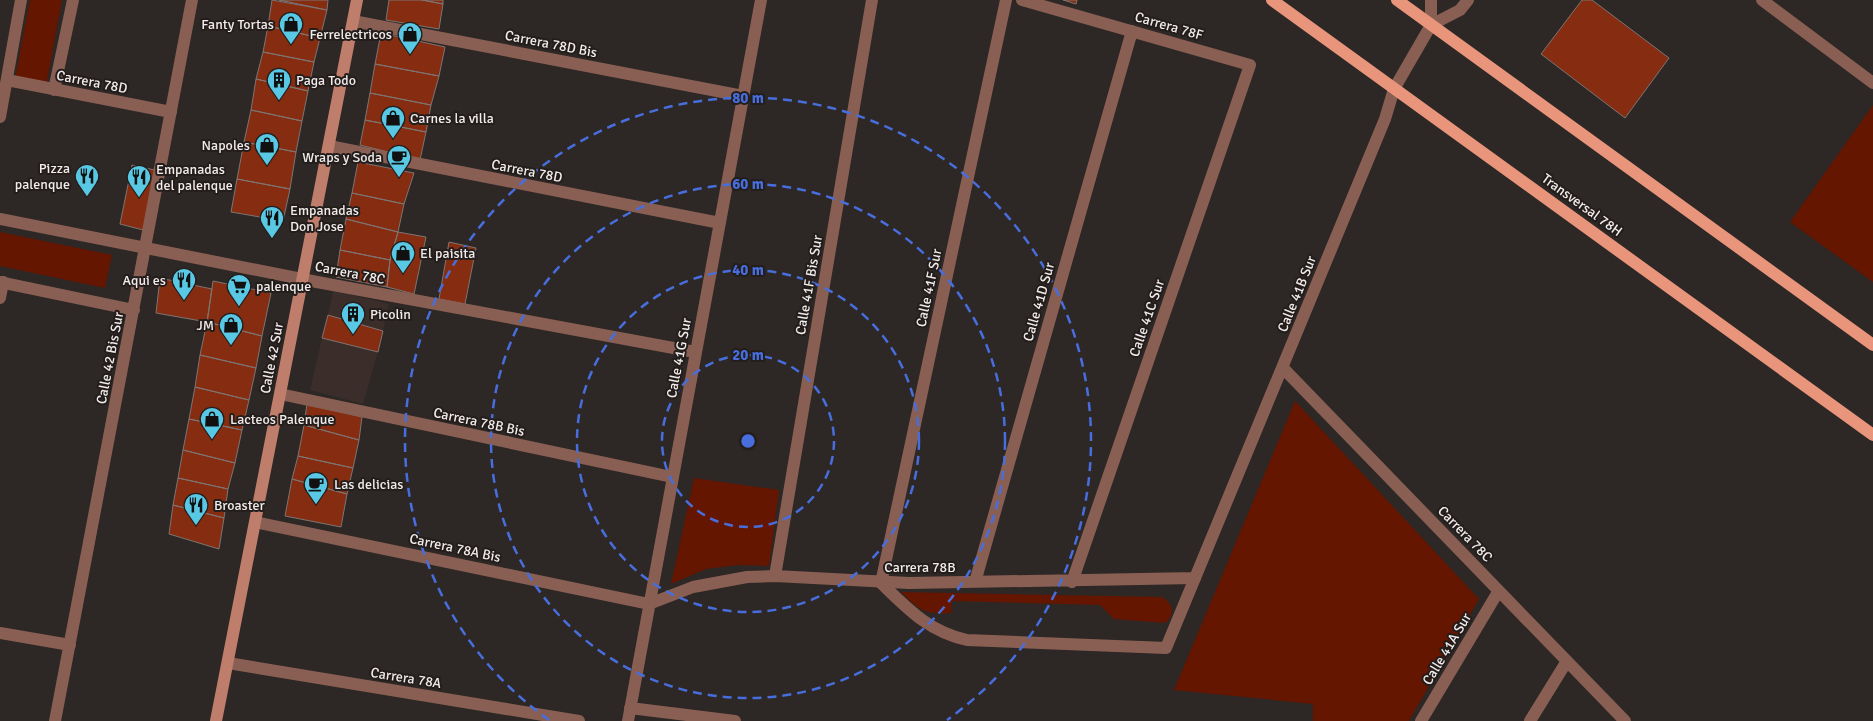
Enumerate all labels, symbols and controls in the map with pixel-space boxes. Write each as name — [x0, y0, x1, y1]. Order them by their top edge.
street label: Carrera 78F — [1133, 8, 1205, 44]
shop icon: Fanty Tortas — [278, 11, 304, 45]
place label: Fanty Tortas — [201, 16, 274, 33]
shop icon: Ferrelectricos — [397, 21, 423, 55]
place label: Ferrelectricos — [309, 26, 392, 43]
street label: Carrera 78D Bis — [504, 27, 598, 61]
street label: Carrera 78D — [55, 67, 129, 97]
building icon: Paga Todo — [266, 67, 292, 101]
place label: Paga Todo — [296, 72, 356, 89]
text: 80 m — [732, 89, 764, 107]
shop icon: Carnes la villa — [380, 105, 406, 139]
place label: Carnes la villa — [410, 110, 494, 127]
shop icon: Napoles — [254, 132, 280, 166]
place label: Napoles — [202, 137, 250, 154]
cafe icon: Wraps y Soda — [386, 144, 412, 178]
place label: Wraps y Soda — [302, 149, 382, 166]
street label: Carrera 78D — [490, 156, 564, 186]
place label: Pizza palenque — [15, 160, 70, 193]
place label: Empanadas del palenque — [156, 161, 233, 194]
restaurant icon: Pizza palenque — [74, 163, 100, 197]
restaurant icon: Empanadas del palenque — [126, 164, 152, 198]
street label: Transversal 78H — [1538, 170, 1626, 240]
text: 60 m — [732, 175, 764, 193]
place label: Empanadas Don Jose — [290, 202, 359, 235]
restaurant icon: Empanadas Don Jose — [259, 205, 285, 239]
street label: Calle 41F Bis Sur — [792, 233, 826, 336]
shop icon: El paisita — [390, 240, 416, 274]
place label: El paisita — [420, 245, 475, 262]
street label: Calle 41F Sur — [912, 246, 946, 329]
street label: Calle 41B Sur — [1274, 253, 1320, 335]
street label: Carrera 78C — [313, 258, 387, 288]
street label: Calle 41D Sur — [1020, 260, 1059, 343]
text: 40 m — [732, 261, 764, 279]
restaurant icon: Aqui es — [171, 267, 197, 301]
place label: Aqui es — [123, 272, 166, 289]
supermarket icon: palenque — [226, 273, 252, 307]
street label: Calle 41C Sur — [1126, 276, 1168, 359]
place label: palenque — [256, 278, 311, 295]
building icon: Picolin — [340, 301, 366, 335]
place label: Picolin — [370, 306, 411, 323]
street label: Calle 42 Bis Sur — [93, 310, 127, 406]
shop icon: JM — [218, 312, 244, 346]
street label: Calle 41G Sur — [663, 316, 695, 400]
place label: JM — [196, 317, 214, 334]
street label: Calle 42 Sur — [257, 320, 287, 395]
text: 20 m — [732, 346, 764, 364]
street label: Carrera 78B Bis — [432, 404, 526, 440]
shop icon: Lacteos Palenque — [199, 406, 225, 440]
place label: Lacteos Palenque — [230, 411, 334, 428]
centre of rings — [739, 432, 757, 450]
cafe icon: Las delicias — [303, 471, 329, 505]
place label: Las delicias — [334, 476, 404, 493]
restaurant icon: Broaster — [183, 492, 209, 526]
place label: Broaster — [214, 497, 265, 514]
street label: Carrera 78C — [1434, 502, 1496, 566]
street label: Carrera 78A Bis — [408, 530, 502, 566]
street label: Carrera 78B — [884, 559, 956, 576]
street label: Calle 41A Sur — [1419, 609, 1476, 688]
street label: Carrera 78A — [369, 664, 443, 692]

